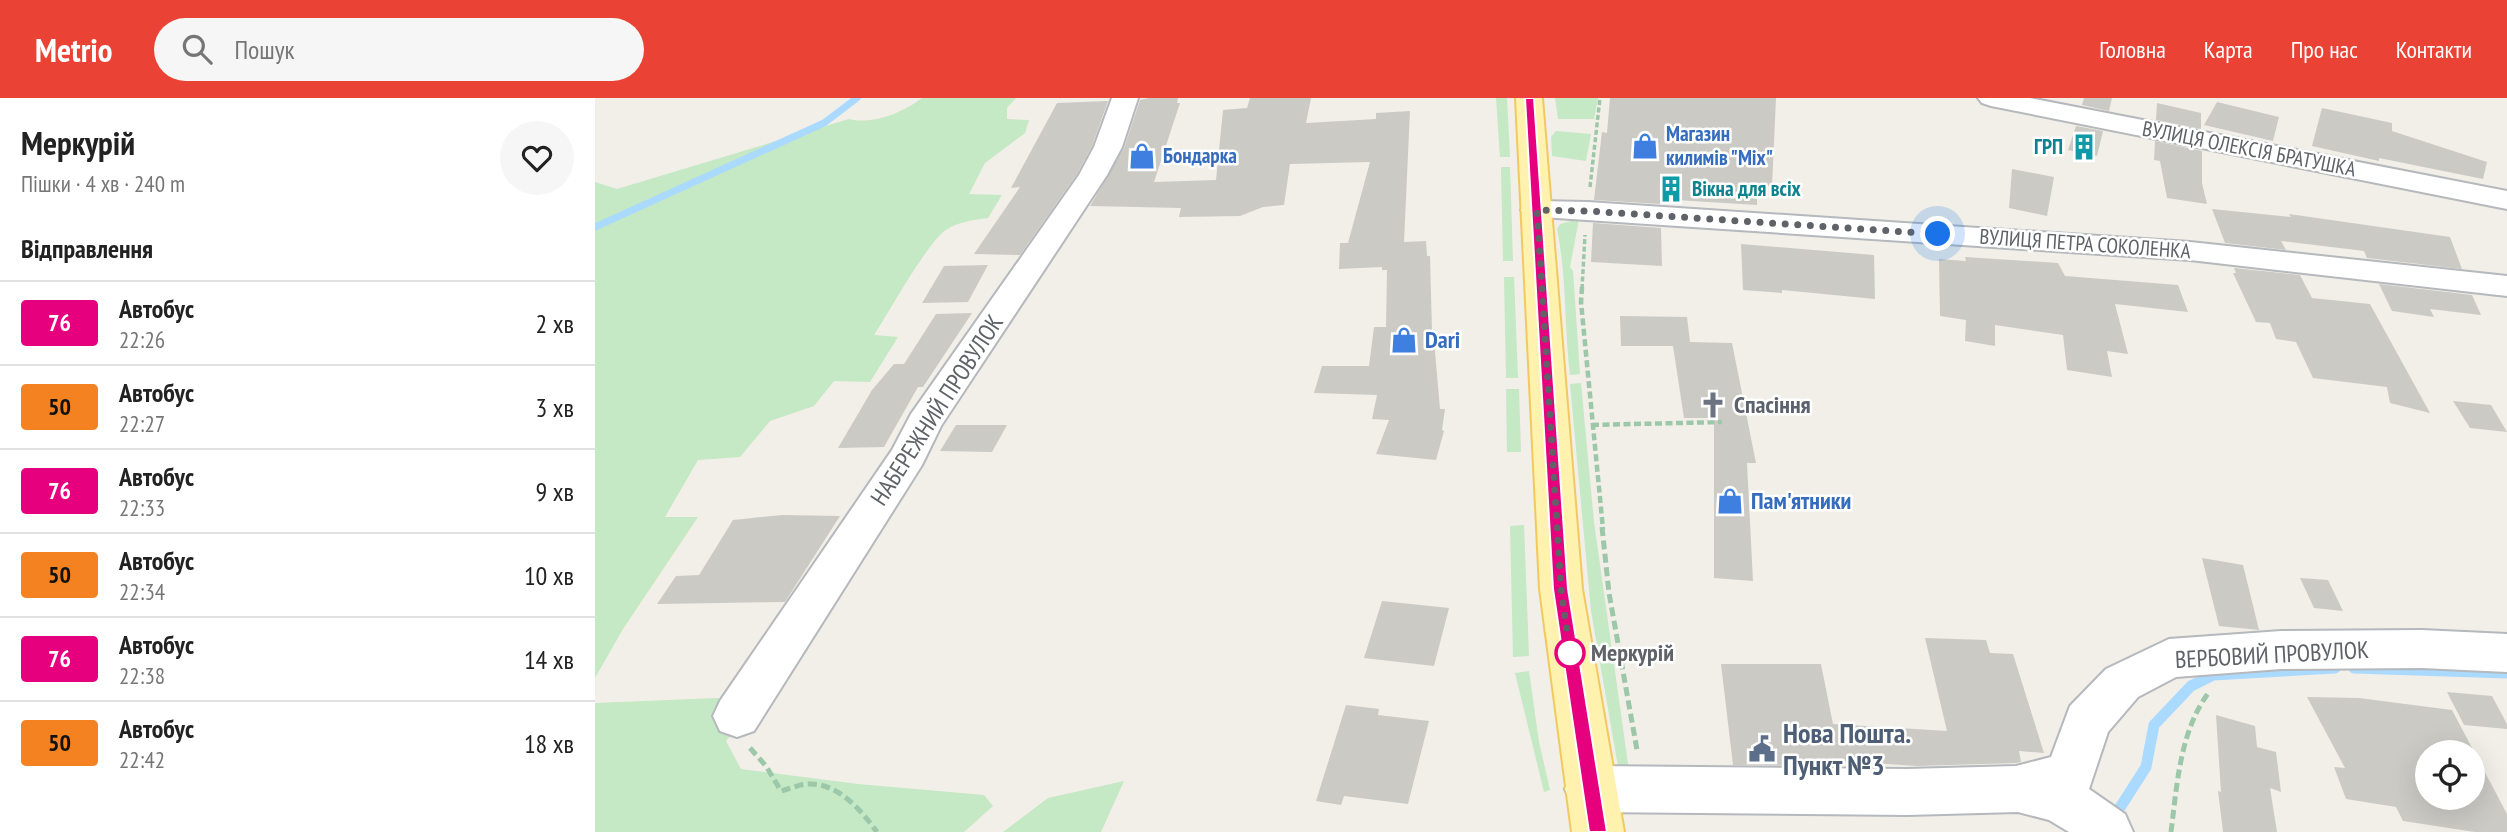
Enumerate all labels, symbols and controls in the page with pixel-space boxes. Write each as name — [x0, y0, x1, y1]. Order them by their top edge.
search box — [154, 18, 644, 81]
text: Metrio — [35, 28, 112, 71]
icon: search — [178, 30, 216, 68]
text: Пошук — [234, 33, 295, 66]
text: Головна — [2099, 34, 2166, 65]
text: Карта — [2204, 34, 2253, 65]
text: Про нас — [2291, 34, 2358, 65]
text: Контакти — [2396, 34, 2472, 65]
street label: ВУЛИЦЯ ОЛЕКСІЯ БРАТУШКА — [2140, 115, 2358, 182]
place label: Магазин килимів "Mix" — [1666, 120, 1773, 171]
text: Меркурій — [21, 121, 135, 164]
button: heart — [500, 121, 574, 195]
shop icon: Магазин килимів "Mix" — [1630, 131, 1660, 161]
building icon: ГРП — [2069, 132, 2099, 162]
place label: ГРП — [2034, 133, 2063, 160]
shop icon: Бондарка — [1127, 141, 1157, 171]
place label: Бондарка — [1163, 142, 1237, 169]
text: Пішки · 4 хв · 240 m — [21, 169, 185, 198]
building icon: Вікна для всіх — [1656, 174, 1686, 204]
place label: Вікна для всіх — [1692, 175, 1802, 202]
your location — [1920, 216, 1955, 251]
street label: ВУЛИЦЯ ПЕТРА СОКОЛЕНКА — [1979, 223, 2192, 264]
text: Відправлення — [21, 232, 153, 265]
text: Автобус — [119, 292, 194, 325]
text: 76 — [48, 307, 71, 338]
text: 2 хв — [536, 307, 574, 340]
street label: НАБЕРЕЖНИЙ ПРОВУЛОК — [863, 308, 1010, 511]
place label: Dari — [1425, 324, 1460, 355]
text: 22:26 — [119, 325, 165, 354]
shop icon: Dari — [1389, 325, 1419, 355]
text: Автобус — [119, 376, 194, 409]
place label: Спасіння — [1734, 389, 1811, 420]
church icon: Спасіння — [1698, 390, 1728, 420]
text: 50 — [48, 391, 71, 422]
text: 3 хв — [536, 391, 574, 424]
text: 22:27 — [119, 409, 165, 438]
text: Автобус — [119, 460, 194, 493]
text: 76 — [48, 475, 71, 506]
text: 9 хв — [536, 475, 574, 508]
place label: Пам'ятники — [1751, 485, 1851, 516]
shop icon: Пам'ятники — [1715, 486, 1745, 516]
text: 22:33 — [119, 493, 165, 522]
text: Автобус — [119, 544, 194, 577]
text: 50 — [48, 559, 71, 590]
text: 10 хв — [524, 559, 574, 592]
text: 22:34 — [119, 577, 165, 606]
text: Автобус — [119, 628, 194, 661]
street label: ВЕРБОВИЙ ПРОВУЛОК — [2174, 634, 2370, 675]
place label: Меркурій — [1591, 637, 1674, 668]
marker: Меркурій — [1555, 638, 1585, 668]
text: 76 — [48, 643, 71, 674]
text: 14 хв — [524, 643, 574, 676]
text: 22:38 — [119, 661, 165, 690]
text: Автобус — [119, 712, 194, 745]
place label: Нова Пошта. Пункт №3 — [1783, 714, 1911, 783]
text: 50 — [48, 727, 71, 758]
text: 18 хв — [524, 727, 574, 760]
public building icon: Нова Пошта. Пункт №3 — [1747, 734, 1777, 764]
map controls — [2415, 740, 2485, 810]
button: locate — [2415, 740, 2485, 810]
text: 22:42 — [119, 745, 165, 774]

